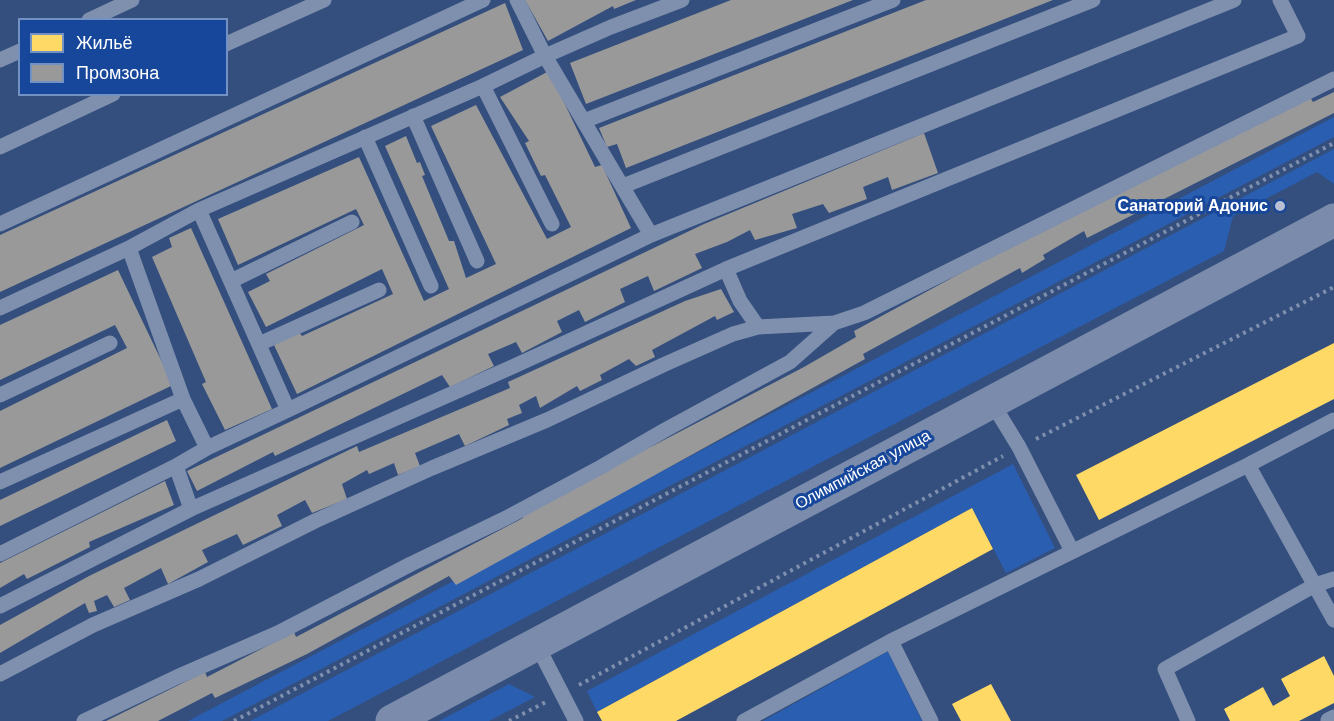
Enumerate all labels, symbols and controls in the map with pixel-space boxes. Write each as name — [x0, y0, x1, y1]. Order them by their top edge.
legend — [18, 18, 228, 96]
text: Жильё — [76, 32, 133, 53]
text: Промзона — [76, 62, 159, 83]
place label: Санаторий Адонис — [1117, 196, 1268, 216]
marker: Санаторий Адонис — [1273, 199, 1287, 213]
street label: Олимпийская улица — [792, 426, 934, 514]

